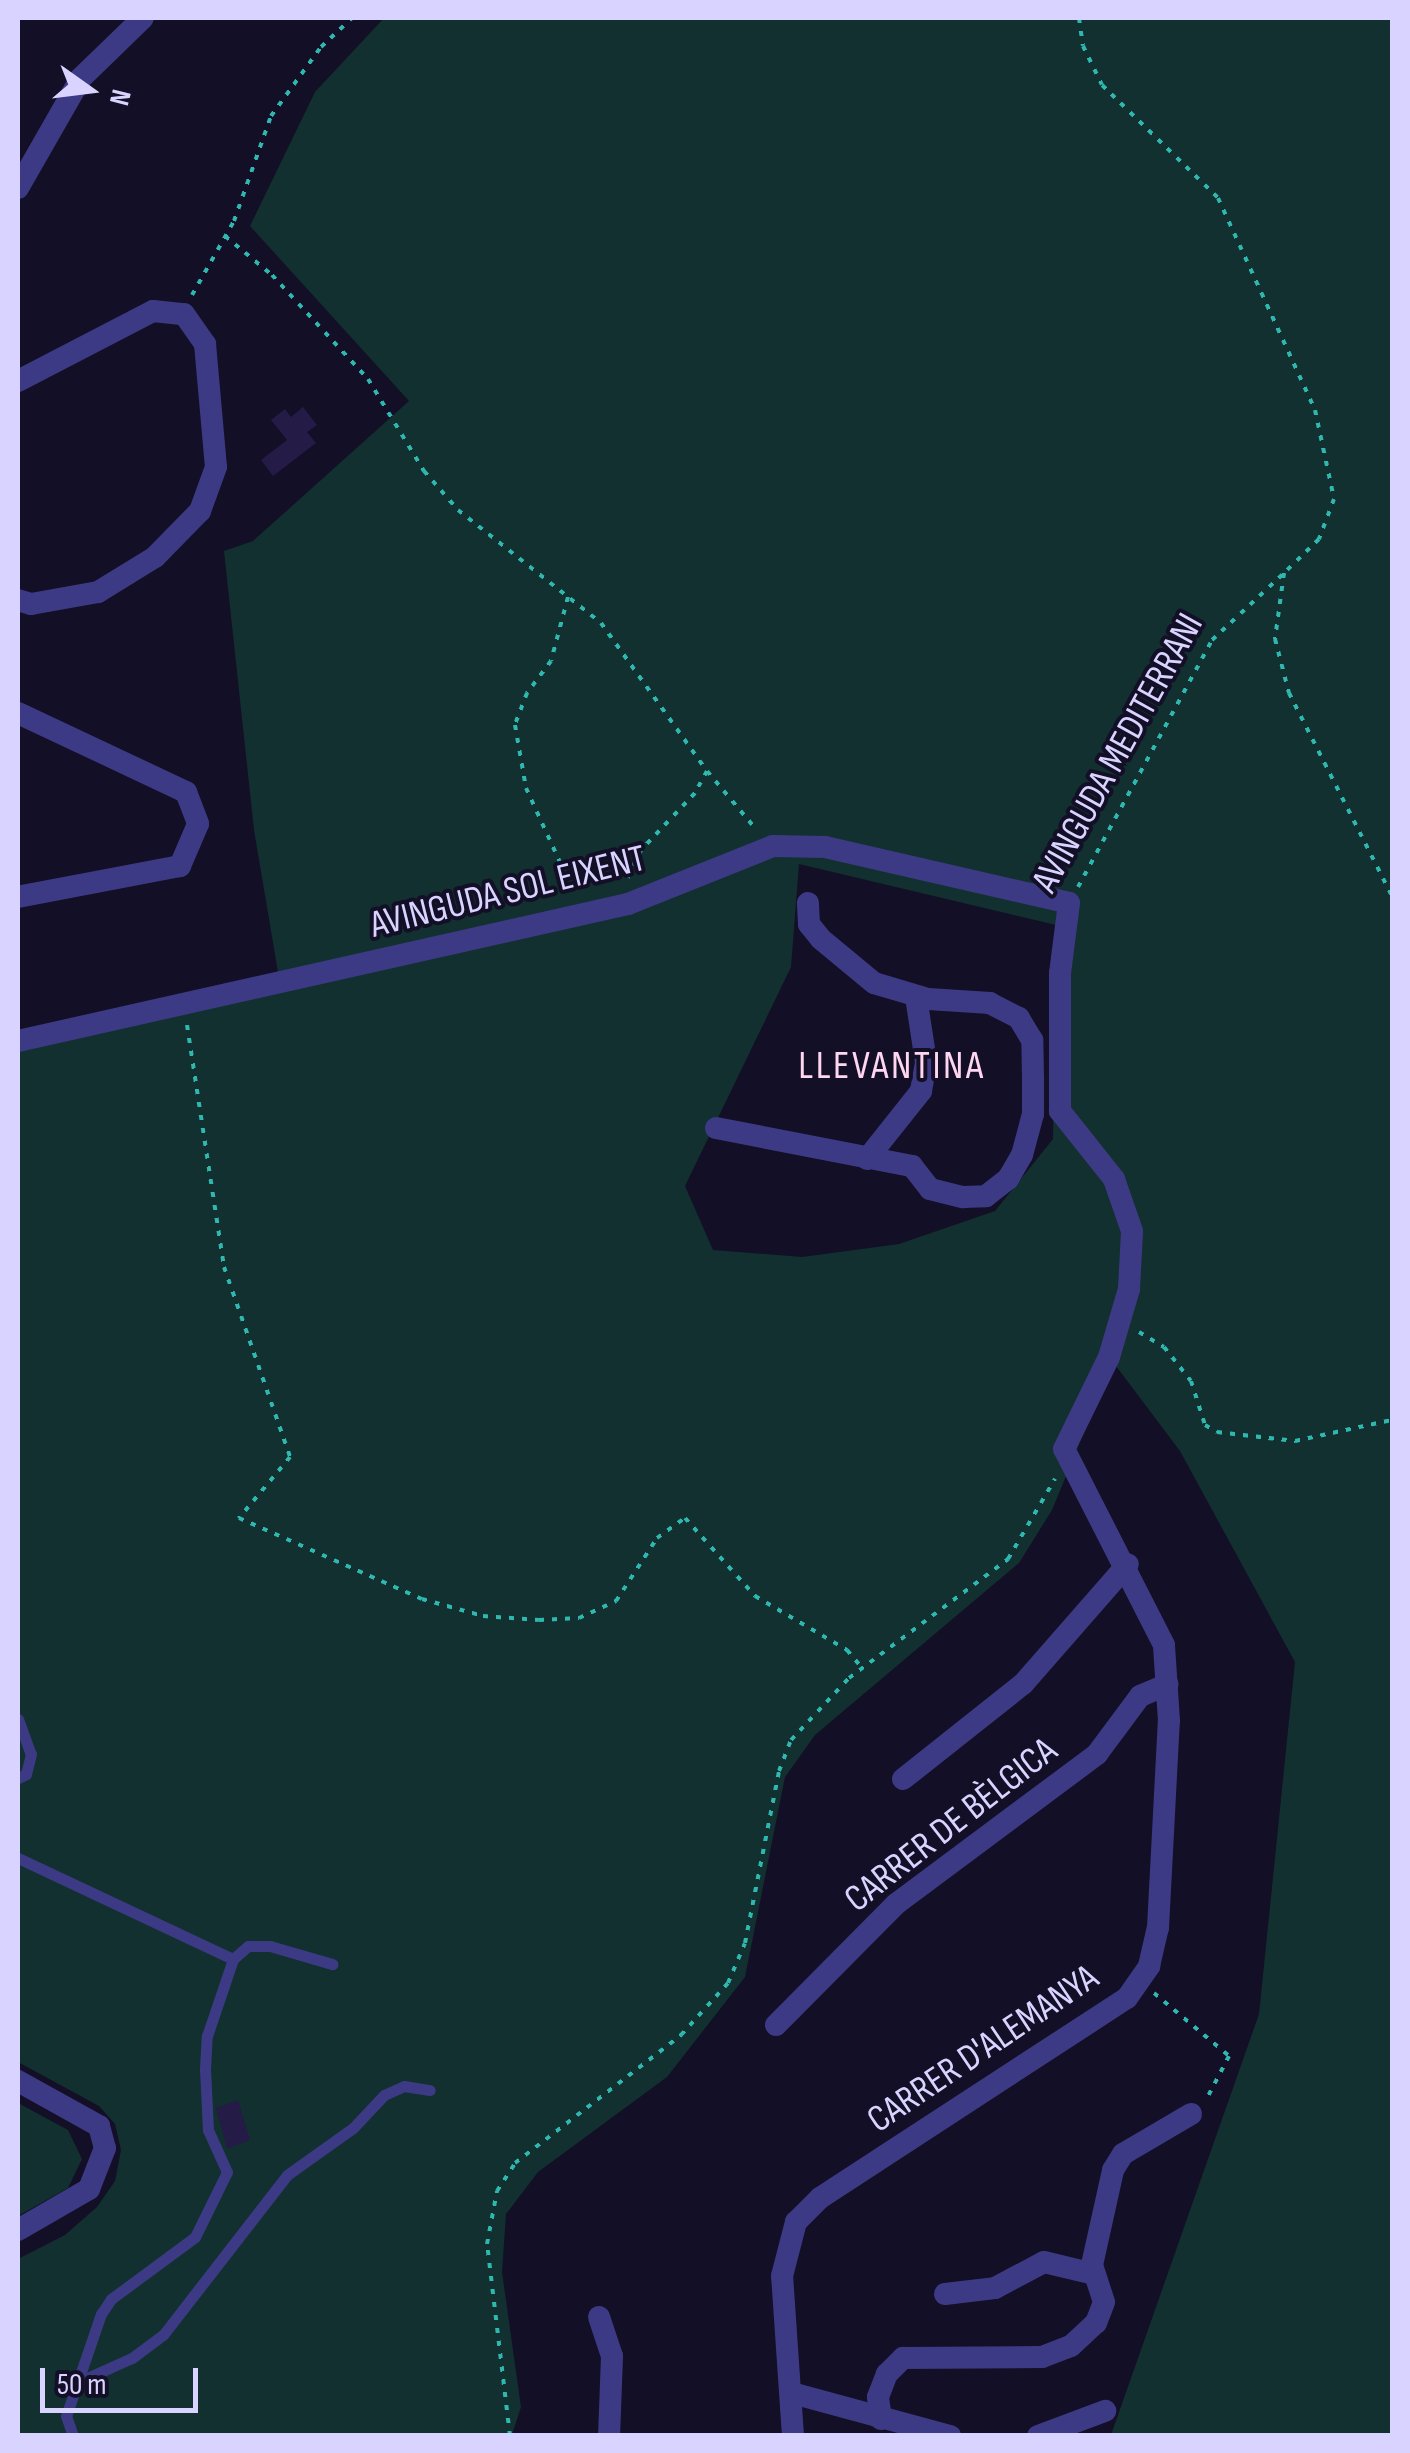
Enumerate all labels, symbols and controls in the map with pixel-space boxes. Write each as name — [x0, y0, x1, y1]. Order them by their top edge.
north arrow — [40, 40, 140, 140]
text: N — [102, 86, 137, 109]
street label: AVINGUDA MEDITERRANI — [1023, 606, 1213, 900]
street label: AVINGUDA SOL EIXENT — [365, 836, 651, 948]
district label: LLEVANTINA — [798, 1042, 986, 1090]
street label: CARRER DE BÈLGICA — [836, 1728, 1066, 1922]
street label: CARRER D'ALEMANYA — [859, 1955, 1107, 2143]
scale bar — [45, 2348, 202, 2410]
text: 50 m — [57, 2367, 106, 2403]

